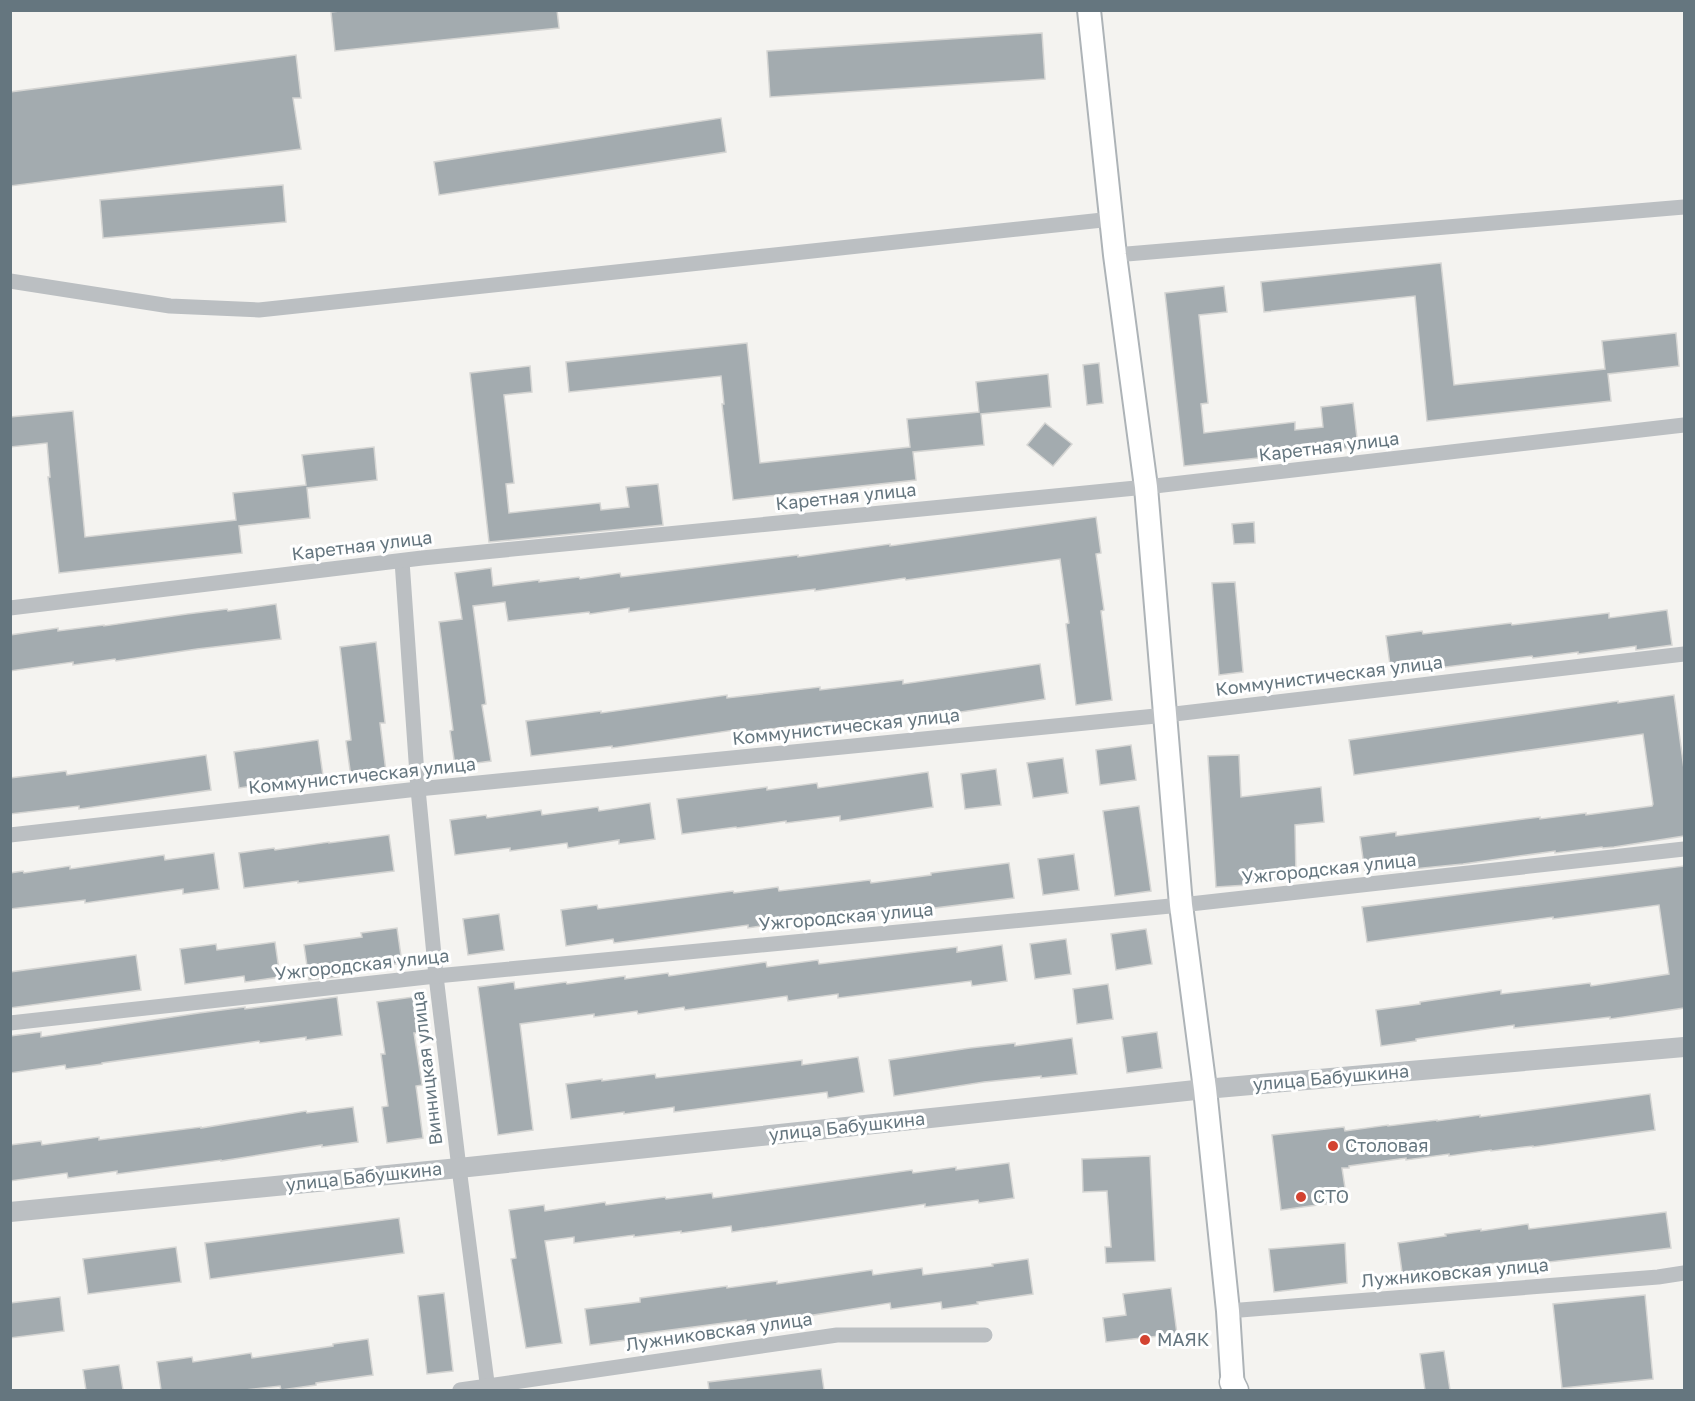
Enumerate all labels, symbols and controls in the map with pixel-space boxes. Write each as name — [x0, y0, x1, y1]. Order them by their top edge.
street label: Каретная улица — [1257, 426, 1400, 466]
street label: Каретная улица — [774, 478, 917, 514]
street label: Каретная улица — [290, 525, 433, 565]
street label: Коммунистическая улица — [1214, 650, 1444, 700]
street label: Коммунистическая улица — [731, 703, 961, 749]
street label: Коммунистическая улица — [247, 752, 477, 798]
street label: Ужгородская улица — [1241, 848, 1417, 888]
street label: Ужгородская улица — [758, 897, 934, 935]
street label: Ужгородская улица — [274, 944, 450, 984]
street label: Винницкая улица — [406, 990, 446, 1146]
street label: улица Бабушкина — [1252, 1059, 1410, 1095]
street label: улица Бабушкина — [768, 1107, 926, 1145]
place label: Столовая — [1345, 1134, 1428, 1156]
marker: Столовая — [1326, 1139, 1340, 1153]
street label: улица Бабушкина — [285, 1157, 443, 1195]
place label: СТО — [1313, 1185, 1349, 1207]
marker: СТО — [1294, 1190, 1308, 1204]
street label: Лужниковская улица — [1360, 1253, 1550, 1291]
street label: Лужниковская улица — [624, 1307, 814, 1355]
place label: МАЯК — [1157, 1328, 1210, 1350]
marker: МАЯК — [1138, 1333, 1152, 1347]

